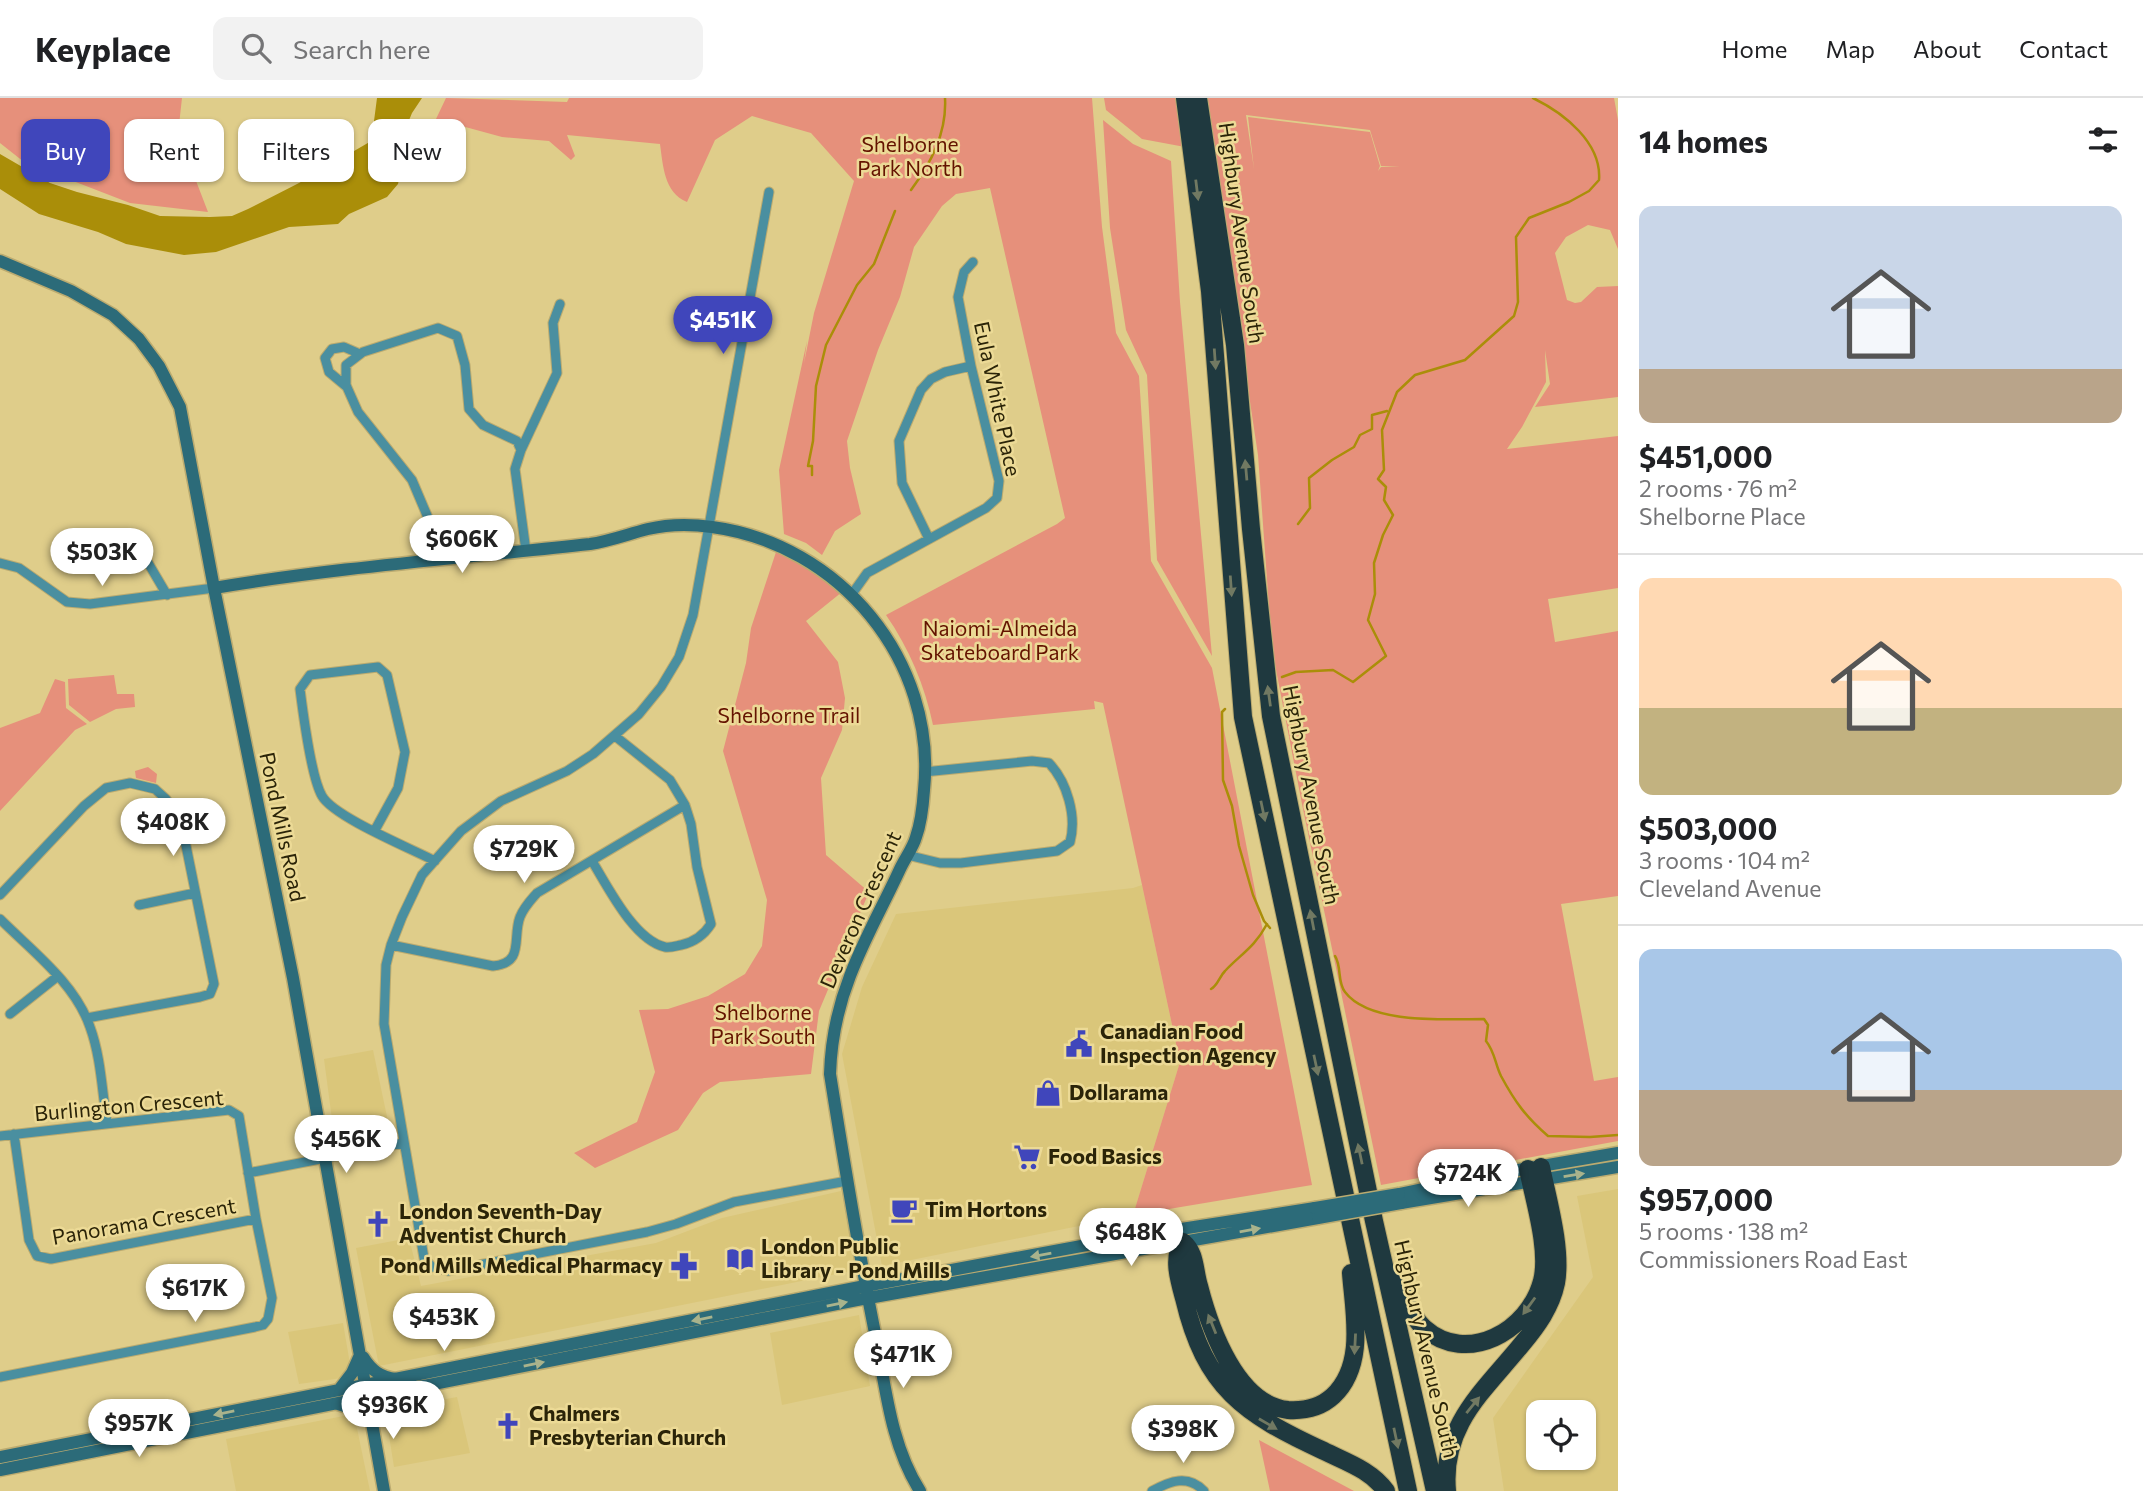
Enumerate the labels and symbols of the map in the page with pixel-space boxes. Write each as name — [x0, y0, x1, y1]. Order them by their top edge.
street label: Highbury Avenue South — [1215, 121, 1270, 345]
park label: Shelborne Park North — [857, 131, 963, 180]
one-way arrow — [1191, 179, 1202, 201]
pin: $451K — [674, 296, 772, 356]
street label: Eula White Place — [970, 319, 1027, 479]
one-way arrow — [1209, 349, 1220, 371]
one-way arrow — [1240, 459, 1251, 481]
pin: $606K — [413, 516, 511, 575]
pin: $503K — [53, 528, 151, 588]
one-way arrow — [1226, 575, 1237, 597]
park label: Naiomi-Almeida Skateboard Park — [921, 615, 1079, 664]
street label: Highbury Avenue South — [1279, 683, 1346, 907]
one-way arrow — [1263, 685, 1274, 707]
park label: Shelborne Trail — [718, 702, 860, 727]
street label: Pond Mills Road — [255, 750, 312, 904]
pin: $408K — [124, 798, 222, 858]
one-way arrow — [1257, 800, 1268, 822]
pin: $729K — [475, 826, 573, 885]
street label: Deveron Crescent — [814, 827, 906, 992]
one-way arrow — [1306, 909, 1317, 931]
park label: Shelborne Park South — [710, 999, 816, 1048]
place label: Canadian Food Inspection Agency — [1100, 1018, 1277, 1067]
public building icon: Canadian Food Inspection Agency — [1064, 1029, 1094, 1059]
one-way arrow — [1311, 1054, 1322, 1076]
shop icon: Dollarama — [1033, 1078, 1063, 1108]
place label: Dollarama — [1069, 1079, 1168, 1104]
street label: Burlington Crescent — [33, 1084, 225, 1125]
pin: $456K — [297, 1116, 395, 1175]
supermarket icon: Food Basics — [1012, 1142, 1042, 1172]
place label: Food Basics — [1048, 1143, 1162, 1168]
one-way arrow — [1355, 1143, 1366, 1165]
pin: $724K — [1419, 1150, 1517, 1209]
one-way arrow — [1563, 1169, 1585, 1180]
street label: Panorama Crescent — [50, 1192, 238, 1249]
cafe icon: Tim Hortons — [889, 1195, 919, 1225]
place label: Tim Hortons — [925, 1196, 1047, 1221]
place label: London Seventh-Day Adventist Church — [399, 1198, 603, 1247]
pin: $648K — [1082, 1208, 1180, 1268]
church icon: London Seventh-Day Adventist Church — [363, 1209, 393, 1239]
one-way arrow — [1239, 1224, 1261, 1235]
place label: London Public Library - Pond Mills — [761, 1233, 950, 1282]
street label: Highbury Avenue South — [1390, 1237, 1465, 1460]
library icon: London Public Library - Pond Mills — [725, 1244, 755, 1274]
one-way arrow — [1029, 1250, 1051, 1261]
pharmacy icon: Pond Mills Medical Pharmacy — [669, 1251, 699, 1281]
place label: Pond Mills Medical Pharmacy — [380, 1252, 663, 1277]
pin: $617K — [146, 1264, 244, 1324]
pin: $453K — [395, 1294, 493, 1353]
one-way arrow — [1522, 1297, 1536, 1315]
one-way arrow — [826, 1298, 848, 1309]
one-way arrow — [691, 1313, 713, 1324]
one-way arrow — [1206, 1314, 1217, 1335]
pin: $471K — [854, 1330, 952, 1390]
one-way arrow — [1349, 1334, 1360, 1356]
one-way arrow — [523, 1359, 545, 1370]
pin: $936K — [344, 1382, 442, 1441]
one-way arrow — [1465, 1397, 1480, 1415]
pin: $957K — [90, 1400, 188, 1459]
place label: Chalmers Presbyterian Church — [529, 1400, 726, 1449]
pin: $398K — [1134, 1406, 1232, 1465]
one-way arrow — [213, 1408, 235, 1419]
church icon: Chalmers Presbyterian Church — [493, 1411, 523, 1441]
one-way arrow — [1259, 1418, 1278, 1430]
one-way arrow — [1391, 1427, 1402, 1449]

